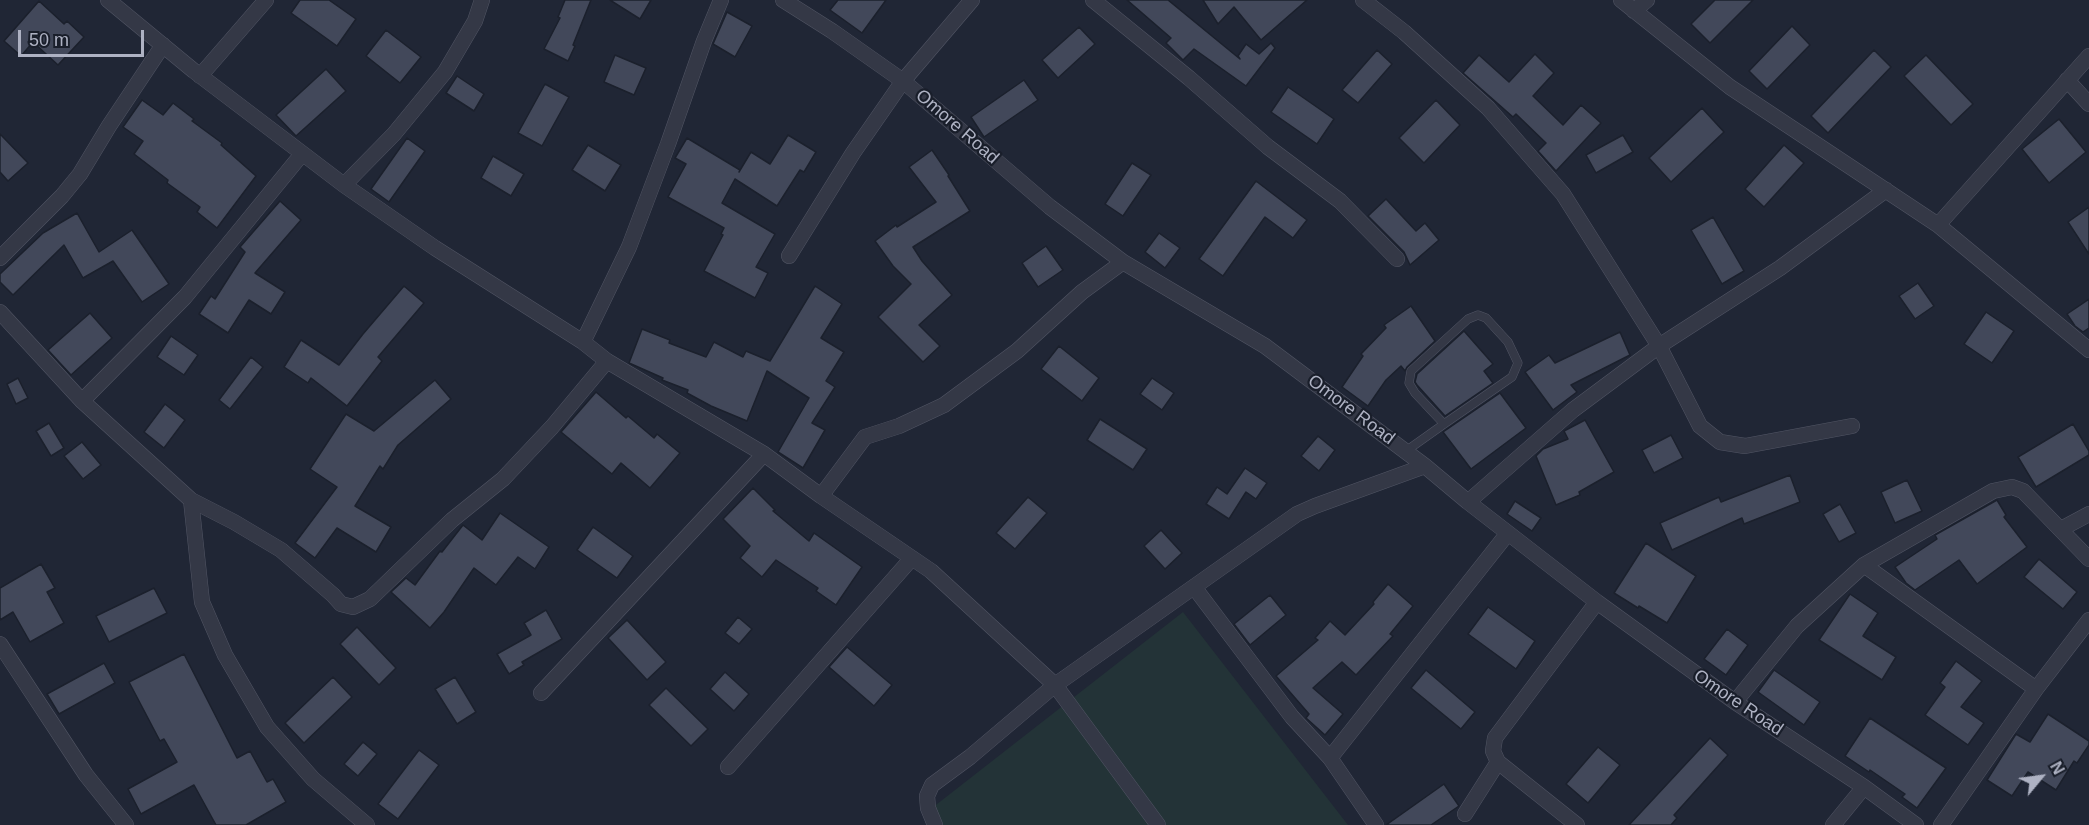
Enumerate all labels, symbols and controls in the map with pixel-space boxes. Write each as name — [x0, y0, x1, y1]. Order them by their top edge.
scale bar — [21, 18, 147, 56]
text: 50 m — [29, 30, 69, 50]
street label: Omore Road — [911, 85, 1003, 169]
street label: Omore Road — [1303, 370, 1399, 450]
street label: Omore Road — [1689, 665, 1787, 741]
north arrow — [2011, 747, 2071, 807]
text: N — [2047, 759, 2067, 777]

